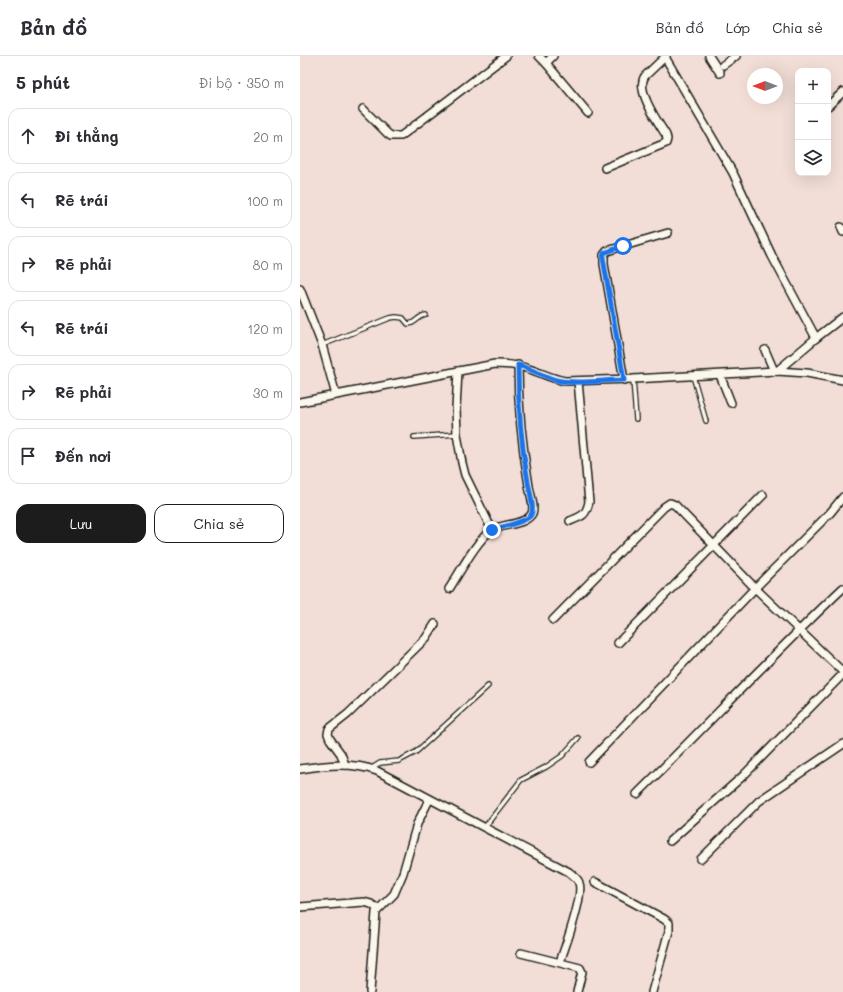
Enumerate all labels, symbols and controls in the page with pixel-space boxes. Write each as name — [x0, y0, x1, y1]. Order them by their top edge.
text: Bản đồ — [20, 15, 87, 40]
text: Bản đồ — [656, 18, 704, 37]
text: Lớp — [726, 18, 750, 37]
text: Chia sẻ — [772, 18, 823, 37]
north arrow — [747, 68, 783, 104]
map controls — [795, 68, 831, 176]
button: + — [795, 68, 831, 104]
text: 5 phút — [16, 71, 70, 93]
text: Đi bộ · 350 m — [199, 74, 284, 91]
button: − — [795, 104, 831, 140]
icon: ahead — [17, 125, 39, 147]
text: Đi thẳng — [55, 126, 118, 146]
text: 20 m — [253, 128, 283, 145]
button: layers — [795, 140, 831, 176]
icon: left — [17, 189, 39, 211]
text: Rẽ trái — [55, 190, 108, 210]
text: 100 m — [247, 192, 283, 209]
route start — [614, 237, 632, 255]
icon: right — [17, 253, 39, 275]
text: Rẽ phải — [55, 254, 112, 274]
text: 80 m — [253, 256, 283, 273]
icon: left — [17, 317, 39, 339]
text: Rẽ trái — [55, 318, 108, 338]
text: 120 m — [247, 320, 283, 337]
icon: right — [17, 381, 39, 403]
text: Rẽ phải — [55, 382, 112, 402]
text: 30 m — [253, 384, 283, 401]
icon: arrive — [17, 445, 39, 467]
text: Đến nơi — [55, 446, 111, 466]
button: Lưu — [16, 504, 146, 543]
button: Chia sẻ — [154, 504, 284, 543]
route end — [483, 521, 501, 539]

